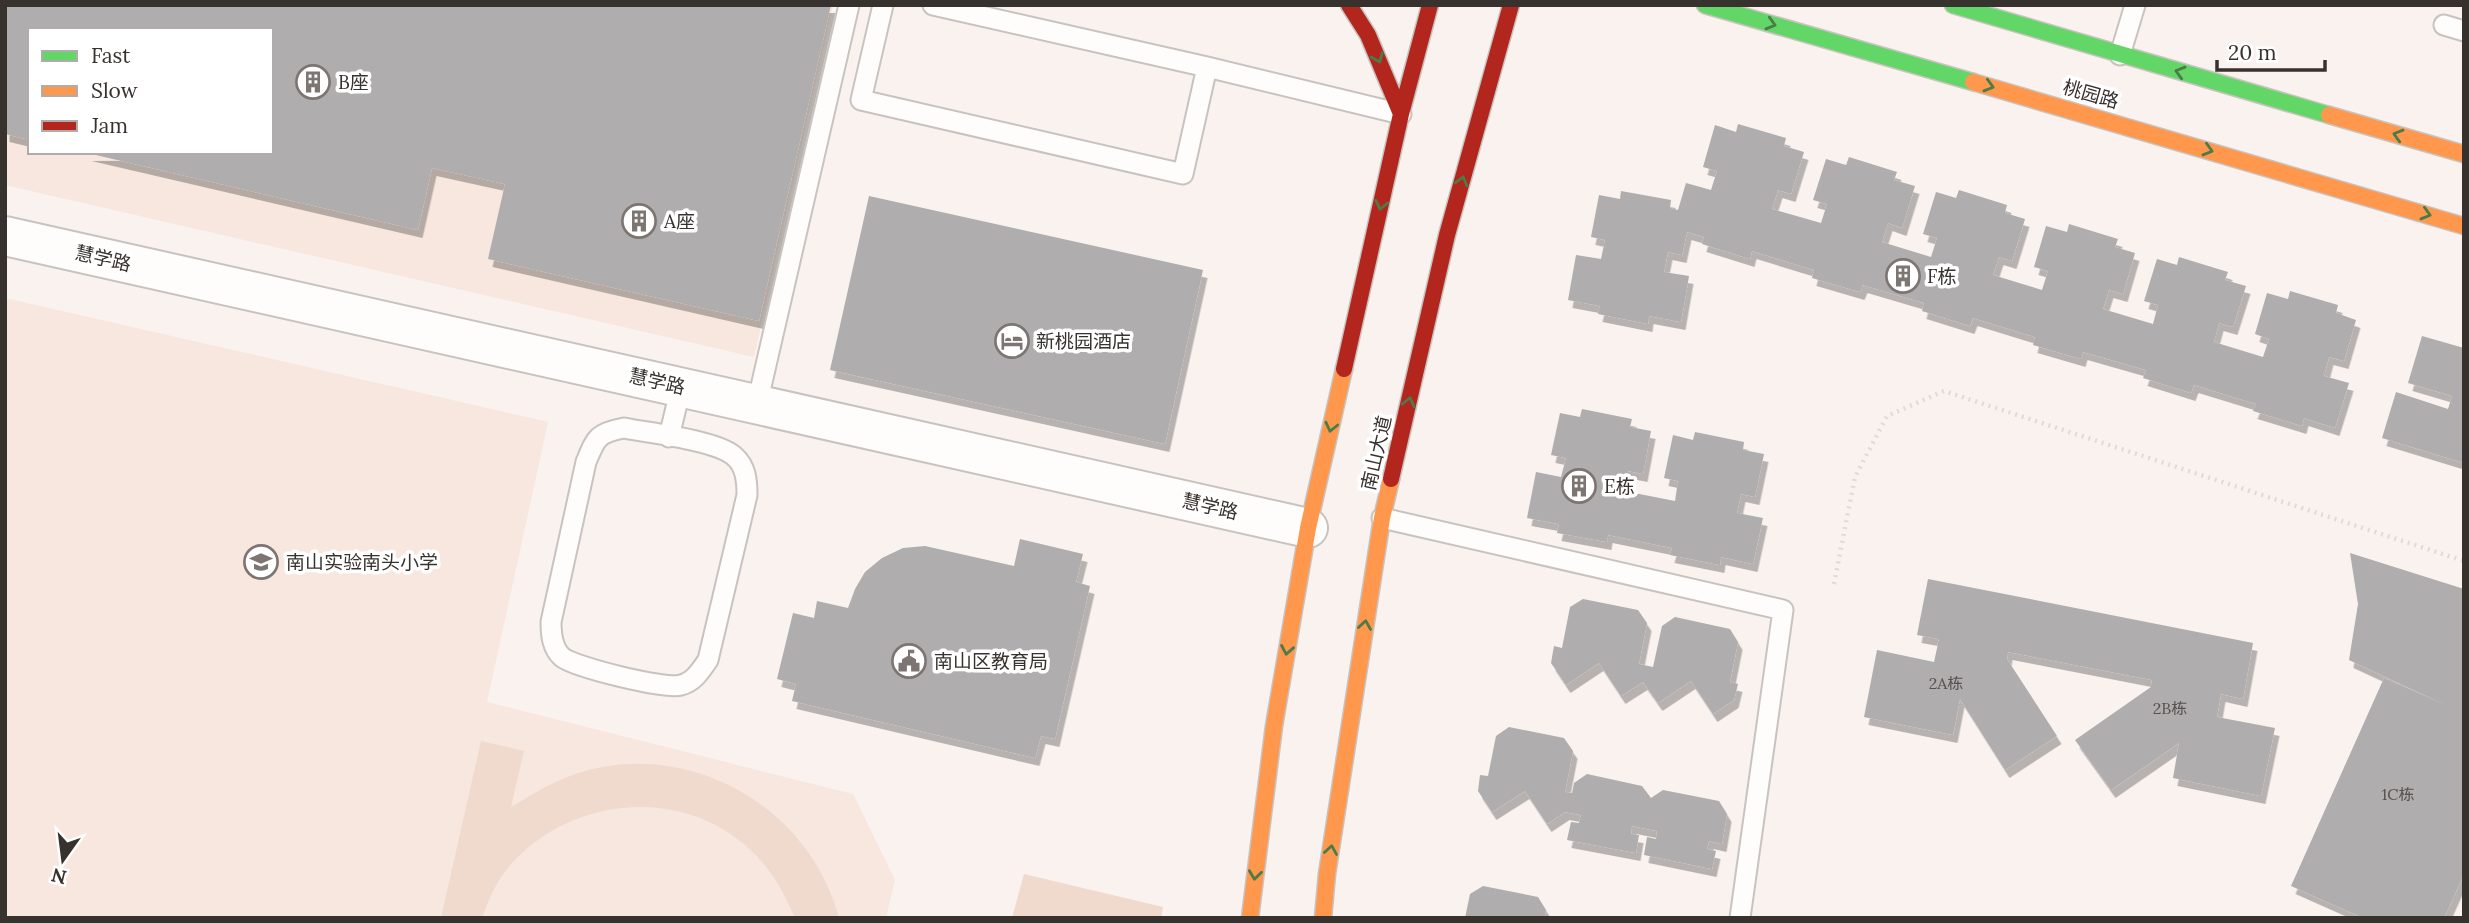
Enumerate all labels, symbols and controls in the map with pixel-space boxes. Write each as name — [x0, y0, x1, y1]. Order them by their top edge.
one-way arrow — [1764, 15, 1776, 30]
legend — [28, 28, 273, 154]
scale bar — [2217, 28, 2326, 72]
text: 20 m — [2228, 39, 2277, 66]
text: Fast — [91, 42, 131, 69]
one-way arrow — [1370, 51, 1384, 64]
building icon: B座 — [294, 63, 332, 101]
one-way arrow — [2174, 66, 2186, 81]
place label: B座 — [338, 70, 369, 94]
street label: 桃园路 — [2060, 75, 2122, 113]
text: Slow — [91, 77, 138, 104]
one-way arrow — [1983, 78, 1995, 93]
text: Jam — [90, 112, 128, 139]
one-way arrow — [2392, 129, 2404, 144]
one-way arrow — [2201, 142, 2213, 157]
one-way arrow — [1454, 175, 1468, 187]
one-way arrow — [1374, 199, 1389, 211]
building icon: A座 — [620, 202, 658, 240]
one-way arrow — [2420, 206, 2432, 221]
place label: A座 — [663, 209, 695, 233]
street label: 慧学路 — [73, 240, 133, 276]
building icon: F栋 — [1884, 257, 1922, 295]
place label: F栋 — [1927, 264, 1956, 288]
hotel icon: 新桃园酒店 — [993, 322, 1031, 360]
place label: 新桃园酒店 — [1036, 329, 1131, 353]
street label: 慧学路 — [627, 363, 687, 399]
one-way arrow — [1401, 396, 1415, 408]
street label: 南山大道 — [1356, 413, 1396, 493]
one-way arrow — [1325, 421, 1339, 433]
building icon: E栋 — [1560, 467, 1598, 505]
place label: E栋 — [1604, 474, 1635, 498]
street label: 慧学路 — [1180, 488, 1240, 524]
school or university icon: 南山实验南头小学 — [242, 543, 280, 581]
place label: 南山实验南头小学 — [286, 550, 438, 574]
one-way arrow — [1357, 619, 1372, 631]
public building icon: 南山区教育局 — [890, 642, 928, 680]
one-way arrow — [1280, 644, 1295, 656]
place label: 南山区教育局 — [934, 649, 1048, 673]
house number: 2A栋 — [1929, 673, 1963, 693]
house number: 2B栋 — [2153, 698, 2187, 718]
house number: 1C栋 — [2381, 784, 2415, 804]
north arrow — [28, 825, 98, 895]
one-way arrow — [1323, 844, 1338, 856]
text: N — [49, 863, 69, 890]
one-way arrow — [1248, 869, 1263, 881]

